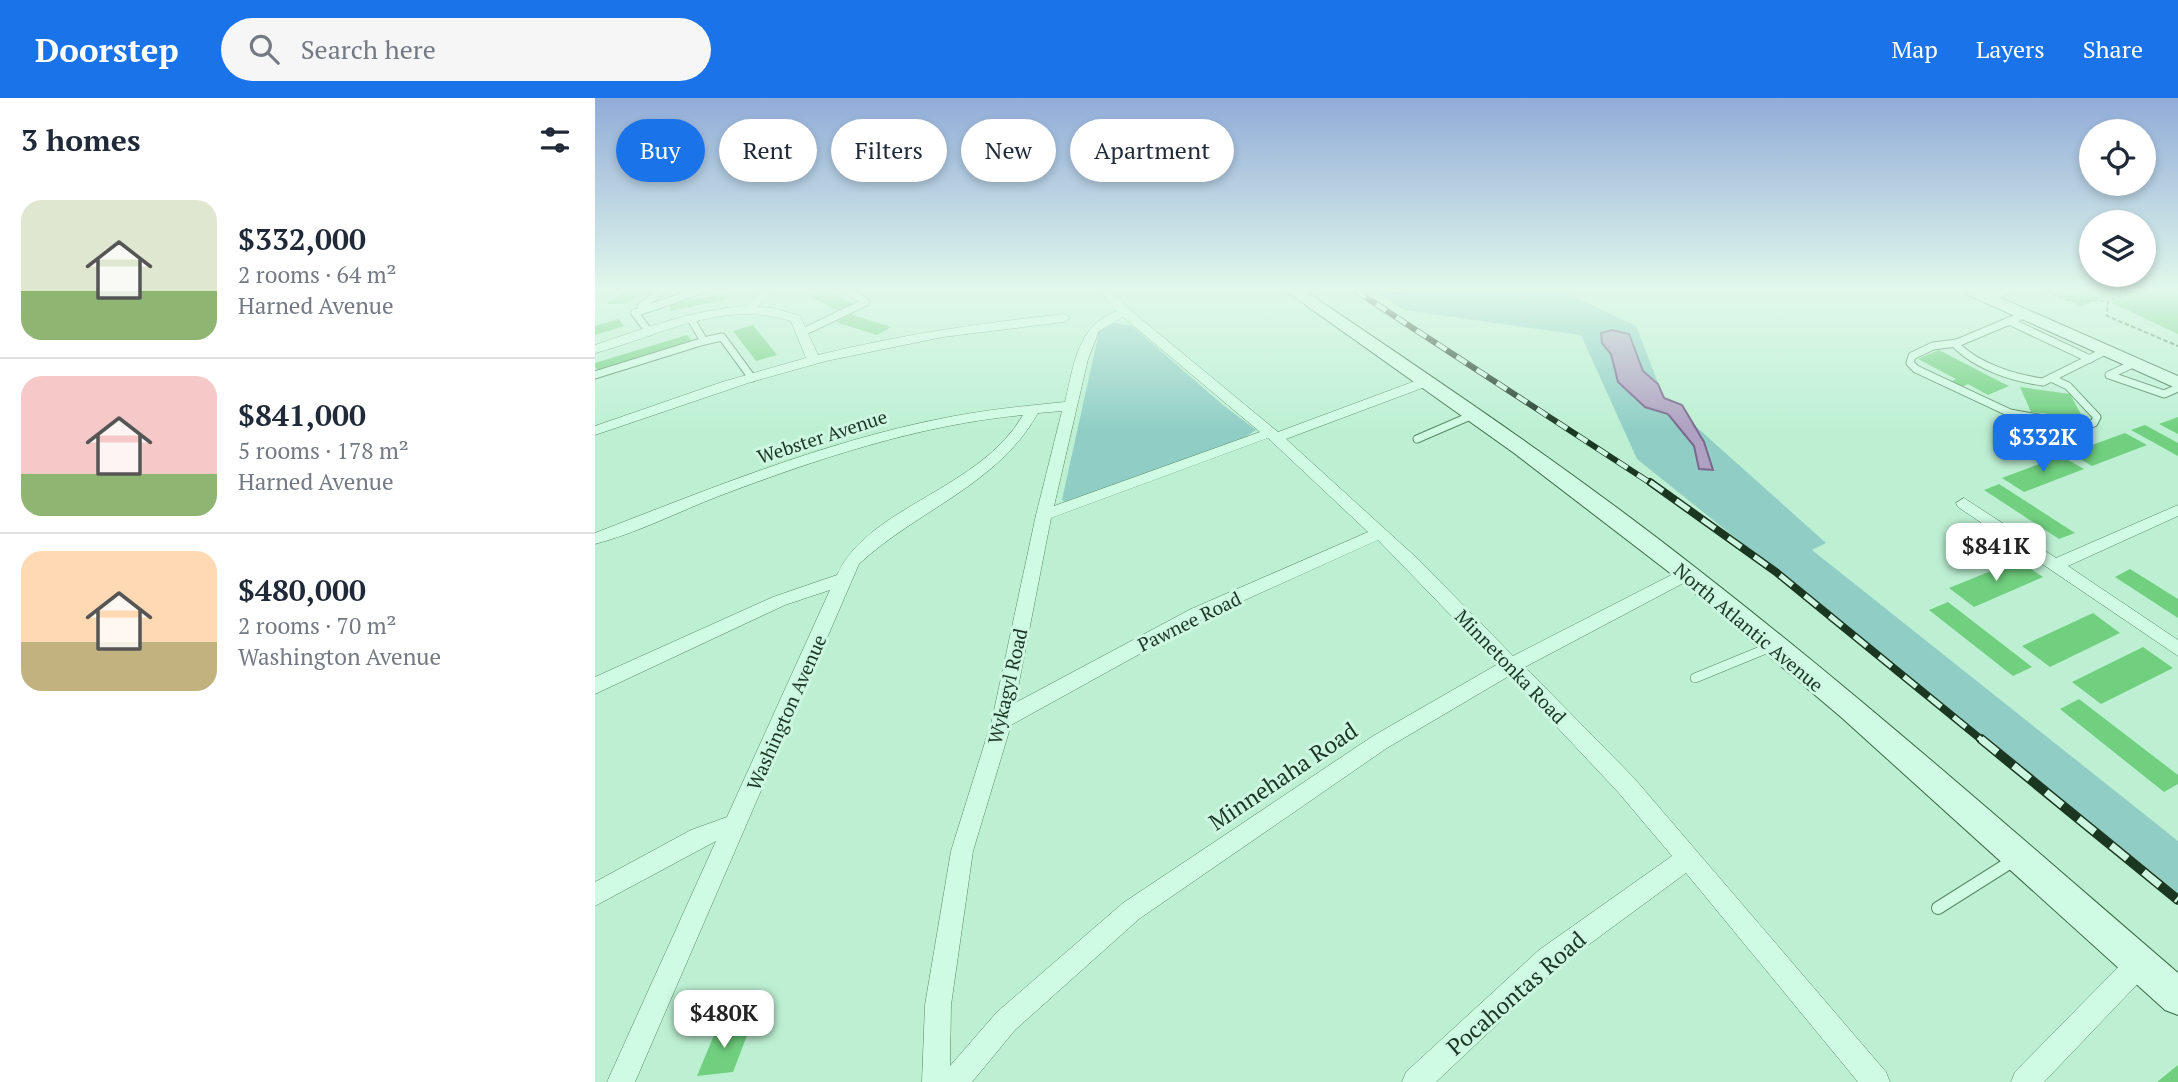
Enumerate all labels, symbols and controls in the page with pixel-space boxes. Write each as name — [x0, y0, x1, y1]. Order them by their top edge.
search box — [221, 18, 711, 81]
text: Doorstep — [35, 28, 179, 71]
icon: search — [245, 30, 283, 68]
text: Search here — [301, 32, 436, 66]
text: Map — [1891, 33, 1938, 65]
text: Layers — [1976, 33, 2045, 65]
text: Share — [2083, 33, 2143, 65]
chip: Buy — [616, 119, 705, 182]
chip: Rent — [719, 119, 817, 182]
chip: Filters — [831, 119, 947, 182]
chip: New — [961, 119, 1056, 182]
chip: Apartment — [1070, 119, 1234, 182]
map controls — [2079, 119, 2156, 287]
button: locate — [2079, 119, 2156, 196]
text: 3 homes — [21, 120, 140, 160]
icon: filters — [536, 121, 574, 159]
button: layers — [2079, 210, 2156, 287]
text: $332,000 — [238, 219, 366, 259]
icon: home — [77, 228, 161, 312]
text: 2 rooms · 64 m² — [238, 259, 397, 290]
text: Harned Avenue — [238, 290, 394, 321]
text: $841,000 — [238, 395, 366, 435]
street label: Webster Avenue — [754, 403, 890, 469]
icon: home — [77, 404, 161, 488]
pin: $332K — [1994, 414, 2092, 474]
text: $332K — [2009, 421, 2077, 452]
text: 5 rooms · 178 m² — [238, 435, 409, 466]
text: Harned Avenue — [238, 466, 394, 497]
pin: $841K — [1947, 524, 2045, 583]
text: $841K — [1962, 530, 2030, 561]
street label: North Atlantic Avenue — [1669, 557, 1829, 697]
text: $480,000 — [238, 570, 366, 610]
icon: home — [77, 579, 161, 663]
street label: Pawnee Road — [1133, 585, 1245, 657]
street label: Minnetonka Road — [1450, 604, 1572, 729]
text: 2 rooms · 70 m² — [238, 610, 397, 641]
street label: Wykagyl Road — [982, 625, 1033, 746]
street label: Washington Avenue — [740, 630, 832, 794]
text: Washington Avenue — [238, 641, 441, 672]
street label: Minnehaha Road — [1203, 715, 1364, 837]
street label: Pocahontas Road — [1440, 924, 1592, 1062]
pin: $480K — [675, 990, 773, 1050]
text: $480K — [690, 997, 758, 1028]

